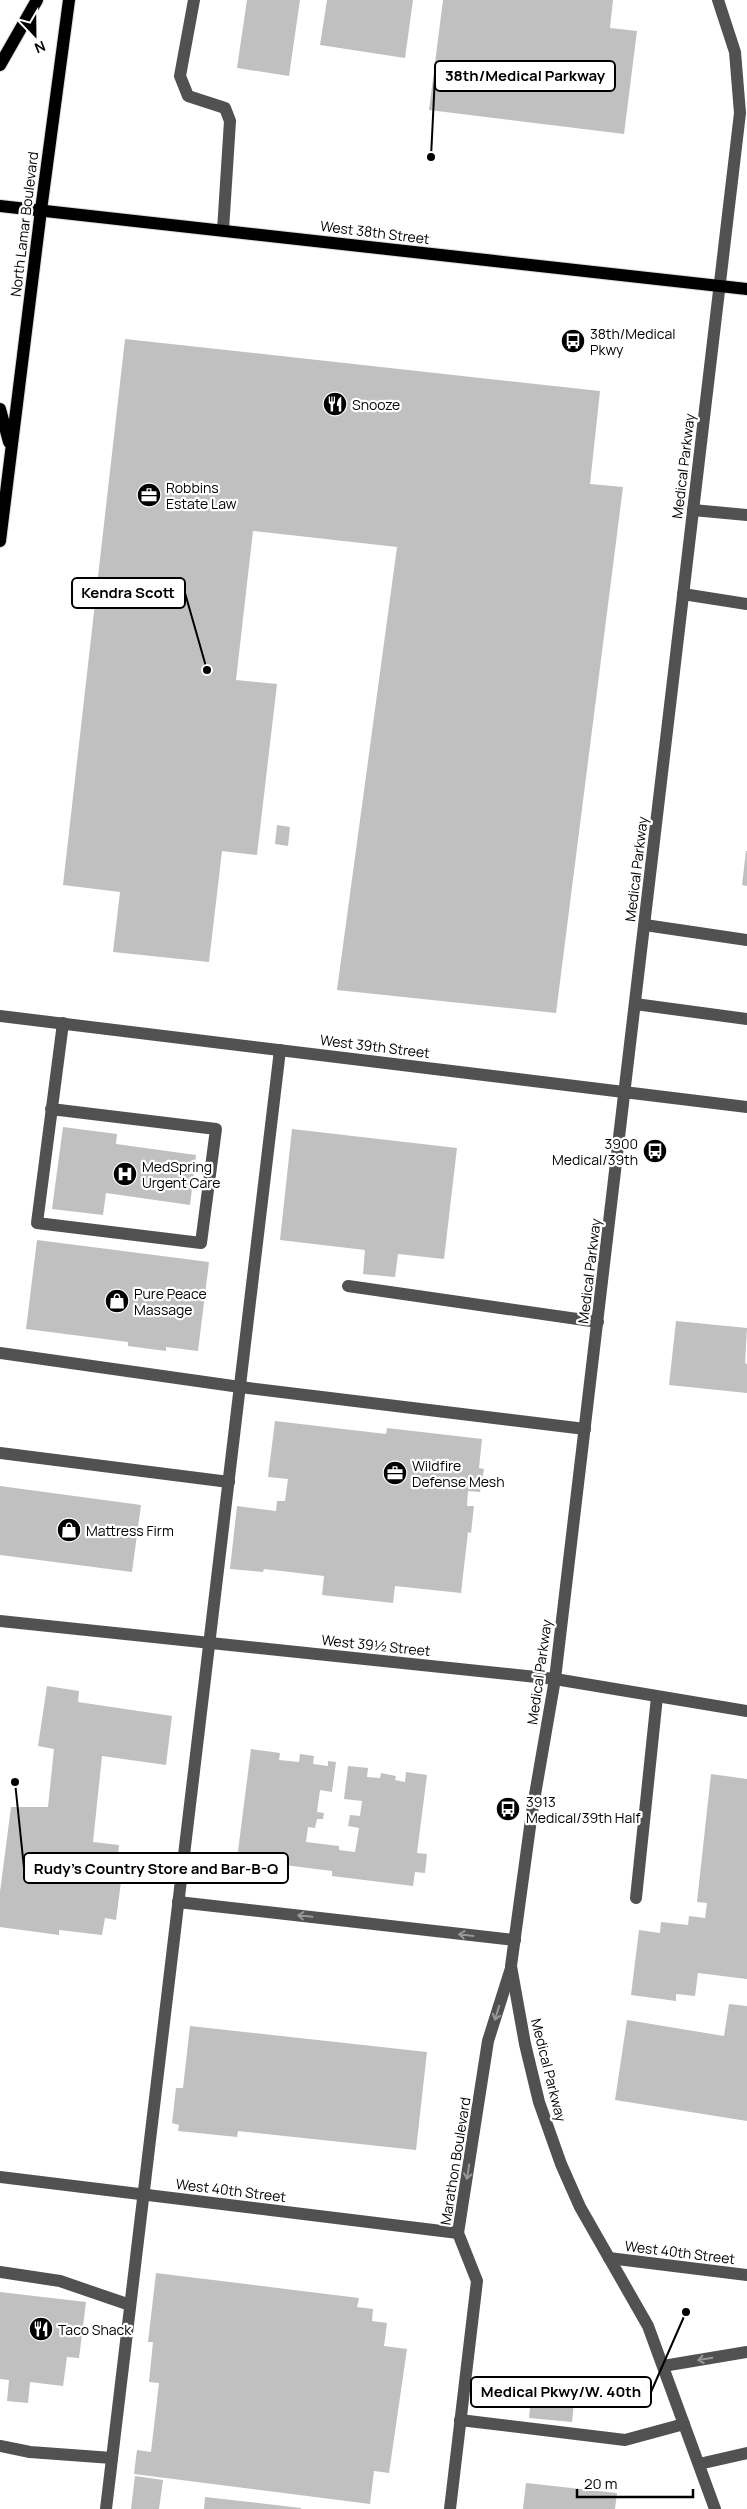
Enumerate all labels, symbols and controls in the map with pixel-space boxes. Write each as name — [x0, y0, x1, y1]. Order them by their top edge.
north arrow — [10, 10, 60, 60]
text: N — [32, 37, 48, 58]
callout: 38th/Medical Parkway — [435, 61, 615, 91]
text: 38th/Medical Parkway — [445, 65, 606, 86]
street label: North Lamar Boulevard — [6, 150, 42, 298]
street label: West 38th Street — [319, 216, 431, 248]
place label: 38th/Medical Pkwy — [590, 324, 675, 359]
bus stop icon: 38th/Medical Pkwy — [560, 328, 586, 354]
restaurant icon: Snooze — [322, 391, 348, 417]
place label: Snooze — [352, 395, 400, 414]
street label: Medical Parkway — [667, 412, 699, 520]
place label: Robbins Estate Law — [166, 478, 237, 513]
office icon: Robbins Estate Law — [136, 482, 162, 508]
callout: Kendra Scott — [72, 578, 185, 608]
text: Kendra Scott — [81, 582, 175, 603]
street label: Medical Parkway — [620, 815, 652, 923]
street label: West 39th Street — [319, 1030, 431, 1062]
place label: 3900 Medical/39th — [552, 1134, 638, 1169]
bus stop icon: 3900 Medical/39th — [642, 1138, 668, 1164]
place label: MedSpring Urgent Care — [142, 1157, 220, 1192]
hospital icon: MedSpring Urgent Care — [112, 1161, 138, 1187]
street label: Medical Parkway — [573, 1217, 605, 1325]
place label: Pure Peace Massage — [134, 1284, 207, 1319]
shop icon: Pure Peace Massage — [104, 1288, 130, 1314]
place label: Wildfire Defense Mesh — [412, 1456, 505, 1491]
office icon: Wildfire Defense Mesh — [382, 1460, 408, 1486]
shop icon: Mattress Firm — [56, 1517, 82, 1543]
place label: Mattress Firm — [86, 1521, 174, 1540]
street label: Medical Parkway — [522, 1618, 556, 1726]
street label: West 39½ Street — [320, 1630, 432, 1660]
place label: 3913 Medical/39th Half — [526, 1792, 640, 1827]
bus stop icon: 3913 Medical/39th Half — [495, 1796, 521, 1822]
callout: Rudy's Country Store and Bar-B-Q — [24, 1853, 288, 1883]
text: Rudy's Country Store and Bar-B-Q — [34, 1858, 278, 1879]
one-way arrow — [297, 1911, 313, 1921]
one-way arrow — [459, 1930, 475, 1940]
one-way arrow — [492, 2004, 501, 2020]
street label: Medical Parkway — [527, 2016, 571, 2124]
street label: Marathon Boulevard — [435, 2096, 475, 2226]
one-way arrow — [463, 2164, 473, 2180]
street label: West 40th Street — [175, 2174, 288, 2206]
street label: West 40th Street — [624, 2236, 737, 2268]
restaurant icon: Taco Shack — [28, 2316, 54, 2342]
place label: Taco Shack — [58, 2320, 132, 2339]
one-way arrow — [697, 2355, 713, 2364]
callout: Medical Pkwy/W. 40th — [471, 2377, 651, 2407]
text: Medical Pkwy/W. 40th — [481, 2381, 641, 2402]
scale bar — [577, 2466, 693, 2498]
text: 20 m — [584, 2473, 617, 2494]

